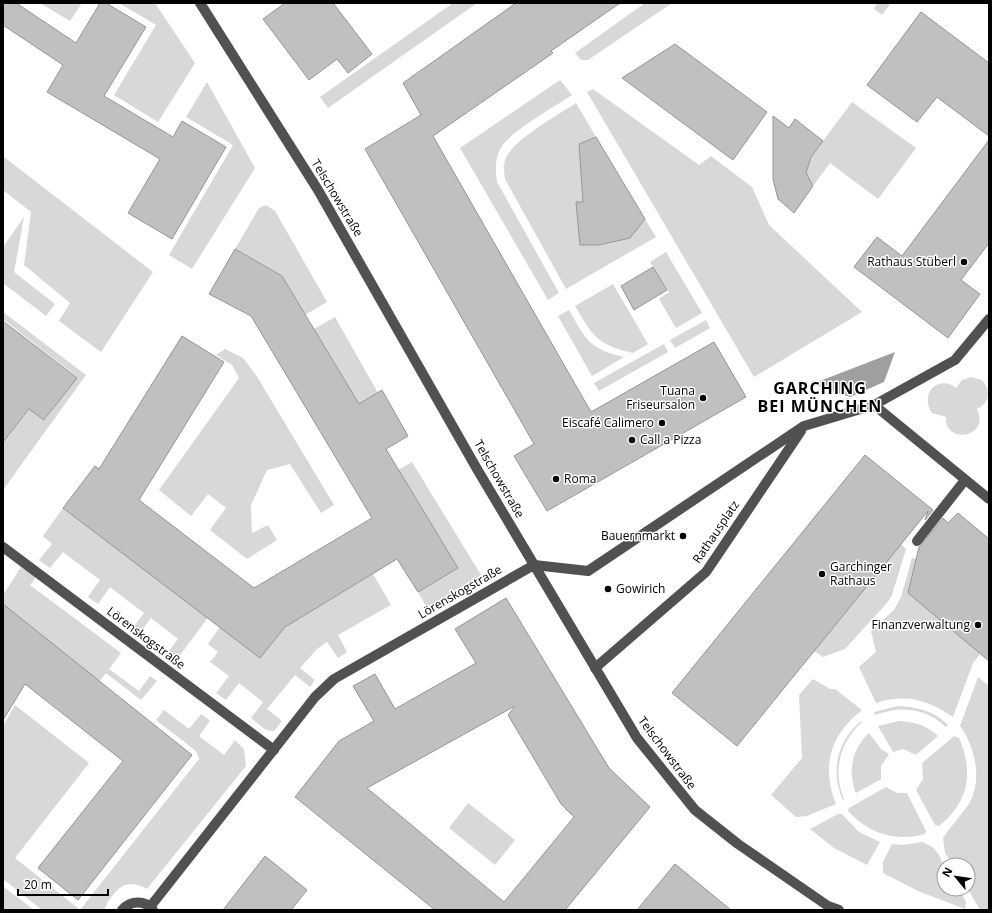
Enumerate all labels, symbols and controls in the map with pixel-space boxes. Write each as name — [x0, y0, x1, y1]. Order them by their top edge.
street label: Telschowstraße — [308, 156, 367, 240]
place label: Rathaus Stüberl — [867, 253, 956, 270]
marker: Rathaus Stüberl — [959, 257, 969, 267]
district label: GARCHING BEI MÜNCHEN — [758, 377, 882, 417]
place label: Tuana Friseursalon — [626, 382, 695, 413]
marker: Tuana Friseursalon — [698, 393, 708, 403]
place label: Eiscafé Calimero — [562, 414, 654, 431]
marker: Eiscafé Calimero — [657, 418, 667, 428]
place label: Call a Pizza — [640, 431, 701, 448]
marker: Call a Pizza — [627, 435, 637, 445]
street label: Telschowstraße — [470, 437, 529, 521]
place label: Roma — [564, 470, 596, 487]
marker: Roma — [551, 474, 561, 484]
street label: Rathausplatz — [688, 497, 743, 566]
place label: Bauernmarkt — [601, 527, 675, 544]
marker: Bauernmarkt — [678, 531, 688, 541]
place label: Garchinger Rathaus — [830, 558, 892, 589]
street label: Lörenskogstraße — [415, 561, 505, 622]
marker: Garchinger Rathaus — [817, 569, 827, 579]
place label: Gowirich — [616, 580, 665, 597]
marker: Gowirich — [603, 584, 613, 594]
street label: Lörenskogstraße — [104, 603, 189, 673]
place label: Finanzverwaltung — [872, 616, 970, 633]
marker: Finanzverwaltung — [973, 620, 983, 630]
street label: Telschowstraße — [634, 713, 701, 793]
north arrow — [936, 857, 976, 897]
text: N — [938, 864, 956, 879]
scale bar — [18, 871, 108, 897]
text: 20 m — [24, 876, 52, 893]

